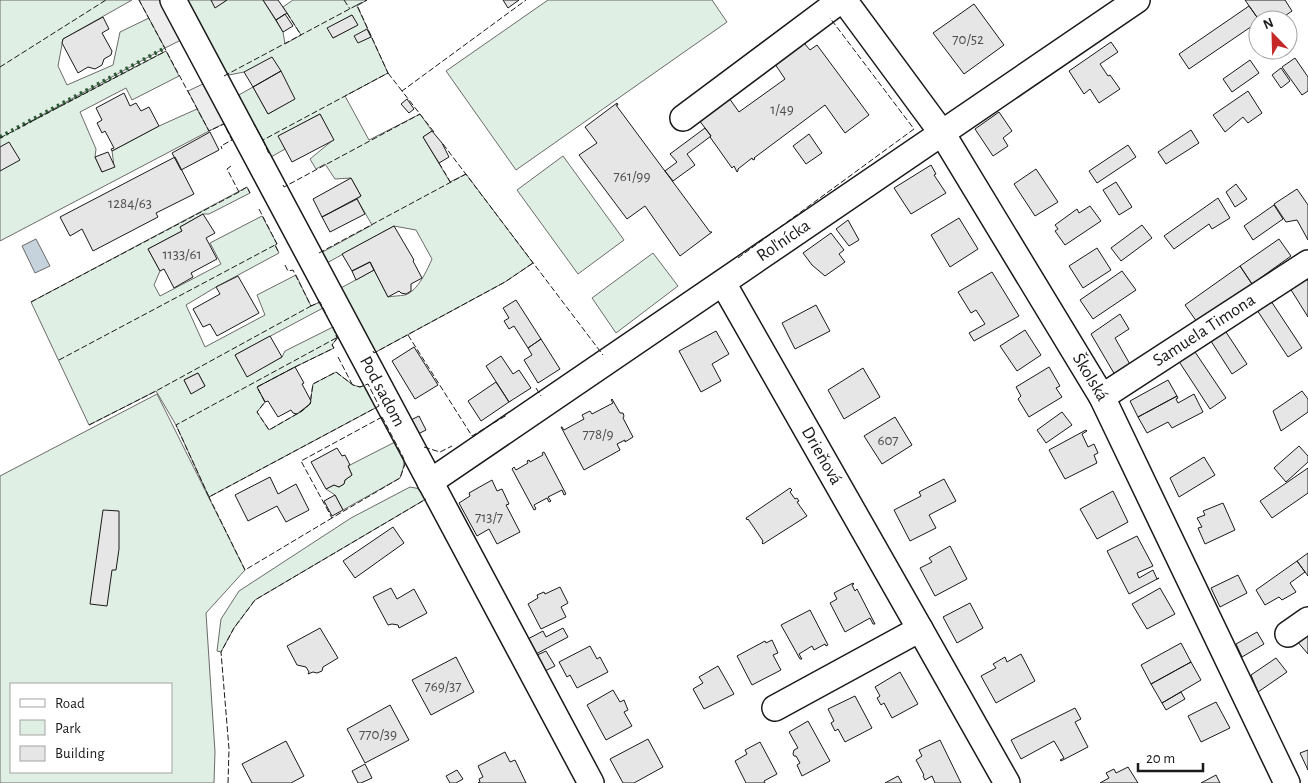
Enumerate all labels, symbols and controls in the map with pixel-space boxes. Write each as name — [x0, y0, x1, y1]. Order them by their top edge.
north arrow — [1248, 10, 1298, 60]
text: N — [1261, 16, 1276, 32]
house number: 70/52 — [952, 32, 984, 47]
house number: 1/49 — [770, 102, 794, 117]
house number: 761/99 — [614, 169, 650, 184]
house number: 1284/63 — [108, 196, 152, 211]
street label: Roľnícka — [754, 217, 814, 265]
house number: 1133/61 — [162, 247, 202, 262]
street label: Samuela Timona — [1150, 291, 1259, 370]
street label: Školská — [1069, 349, 1111, 404]
street label: Pod sadom — [356, 353, 408, 430]
street label: Drieňová — [798, 424, 845, 488]
house number: 778/9 — [583, 427, 613, 442]
house number: 607 — [877, 433, 899, 448]
house number: 713/7 — [475, 510, 503, 525]
house number: 769/37 — [424, 679, 462, 694]
legend — [10, 683, 172, 773]
text: Road — [55, 696, 85, 711]
text: Park — [55, 721, 81, 736]
house number: 770/39 — [359, 727, 397, 742]
scale bar — [1138, 740, 1203, 772]
text: Building — [55, 746, 105, 761]
text: 20 m — [1146, 751, 1175, 766]

